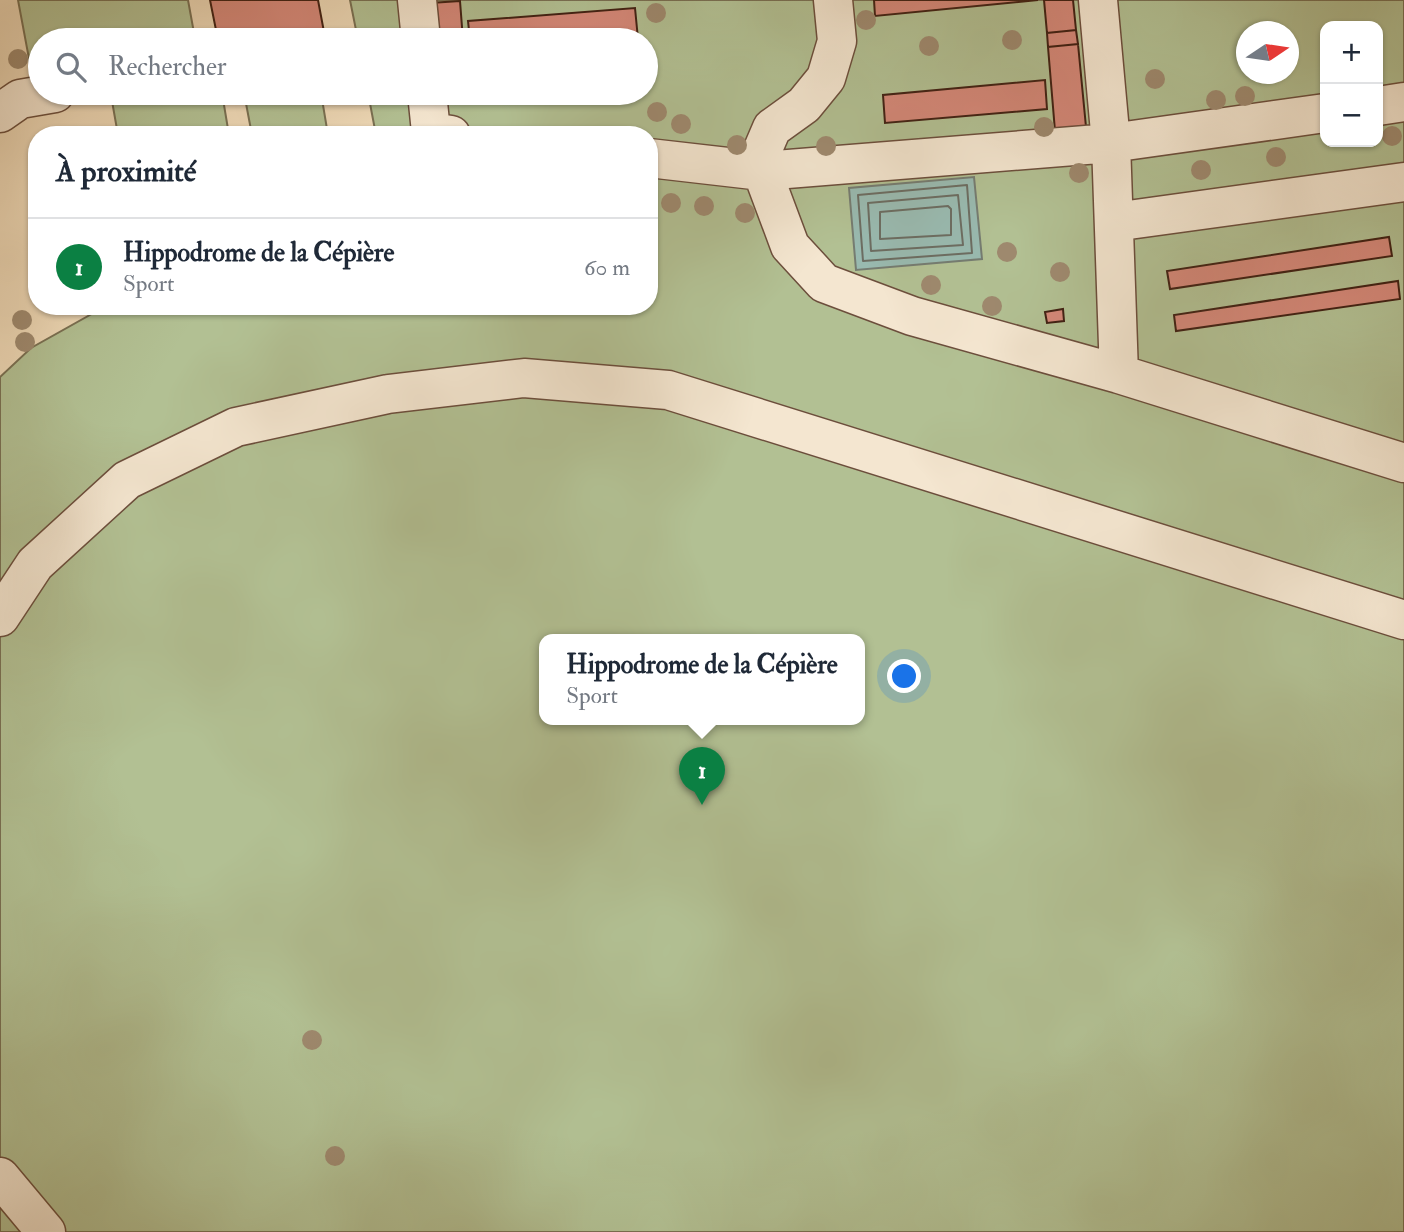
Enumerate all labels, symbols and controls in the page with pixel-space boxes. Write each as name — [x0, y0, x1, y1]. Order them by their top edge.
north arrow — [1236, 21, 1299, 84]
map controls — [1320, 21, 1383, 147]
button: + — [1320, 21, 1383, 84]
search box — [28, 28, 658, 105]
icon: search — [52, 48, 90, 86]
text: Rechercher — [108, 51, 227, 83]
button: − — [1320, 84, 1383, 147]
text: À proximité — [56, 153, 196, 190]
text: Hippodrome de la Cépière — [123, 237, 394, 269]
text: 1 — [75, 253, 83, 282]
text: 60 m — [584, 253, 630, 282]
text: Sport — [123, 269, 175, 298]
popup — [539, 634, 865, 725]
text: Hippodrome de la Cépière — [566, 649, 838, 681]
your location — [887, 659, 921, 693]
text: Sport — [566, 681, 618, 710]
pin: 1 — [679, 747, 725, 805]

